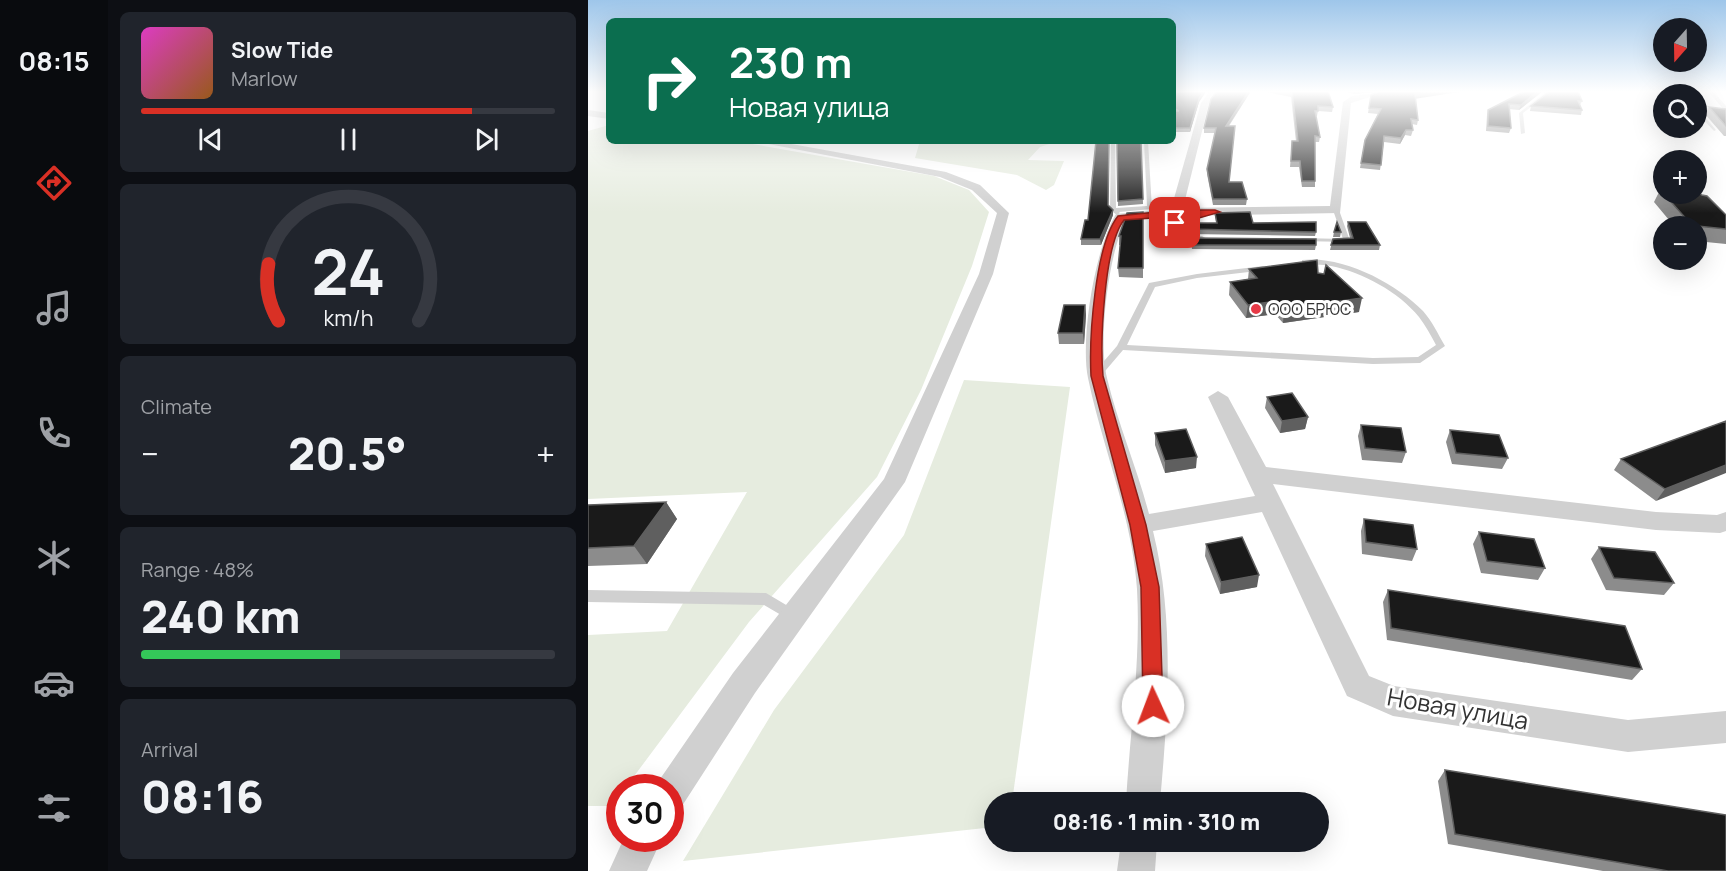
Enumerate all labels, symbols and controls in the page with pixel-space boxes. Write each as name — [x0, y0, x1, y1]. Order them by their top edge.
north arrow — [1653, 18, 1707, 72]
map controls — [1653, 18, 1707, 270]
text: 230 m — [729, 33, 852, 91]
text: Slow Tide — [231, 35, 333, 65]
text: 08:15 — [18, 42, 90, 79]
icon: right — [630, 42, 708, 120]
text: Marlow — [231, 65, 298, 92]
button: search — [1653, 84, 1707, 138]
text: Новая улица — [729, 88, 890, 125]
icon: previous — [194, 123, 227, 156]
icon: pause — [332, 123, 365, 156]
icon: next — [470, 123, 503, 156]
button: + — [1653, 150, 1707, 204]
icon: directions — [33, 162, 75, 204]
pin — [1149, 197, 1200, 248]
icon: arrive — [1158, 206, 1191, 239]
button: − — [1653, 216, 1707, 270]
text: 24 — [311, 228, 385, 314]
icon: music — [33, 287, 75, 329]
place label: ООО БРЮС — [1268, 298, 1351, 320]
marker: ООО БРЮС — [1249, 302, 1263, 316]
text: km/h — [323, 303, 373, 332]
text: Climate — [141, 393, 212, 420]
icon: phone — [33, 412, 75, 454]
text: 20.5° — [288, 422, 407, 484]
text: − — [141, 431, 159, 476]
text: + — [536, 431, 555, 476]
icon: climate — [33, 537, 75, 579]
text: Range · 48% — [141, 556, 254, 583]
text: 240 km — [141, 585, 300, 647]
icon: car — [33, 662, 75, 704]
position arrow — [1121, 674, 1185, 738]
street label: Новая улица — [1385, 679, 1531, 737]
text: Arrival — [141, 736, 198, 763]
text: 08:16 — [141, 765, 264, 827]
speed limit sign: 30 — [606, 774, 684, 852]
icon: filters — [33, 787, 75, 829]
text: 08:16 · 1 min · 310 m — [1053, 807, 1260, 837]

